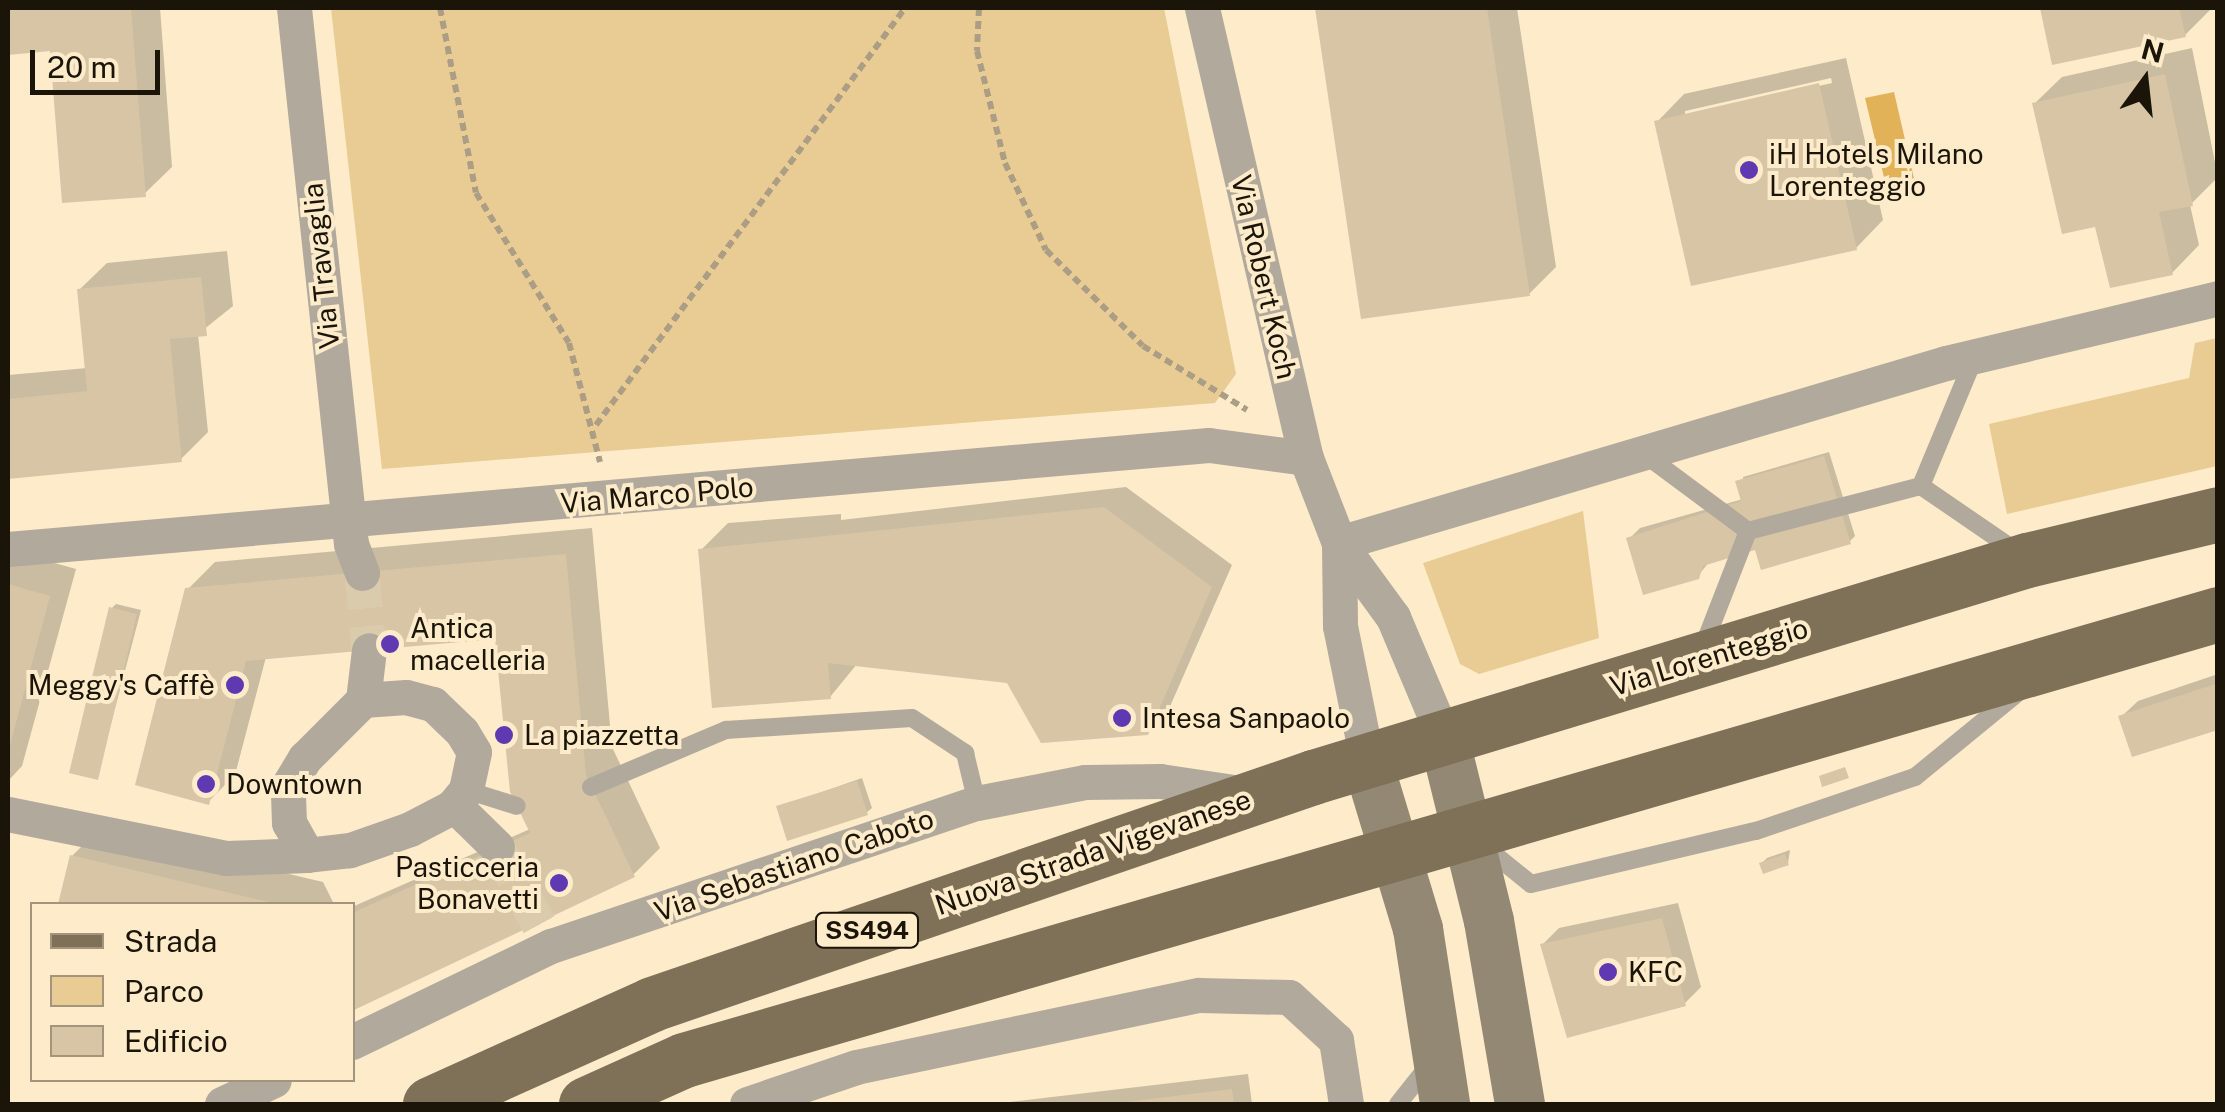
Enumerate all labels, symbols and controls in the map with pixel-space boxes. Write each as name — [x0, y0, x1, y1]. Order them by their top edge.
scale bar — [35, 30, 165, 92]
north arrow — [2095, 30, 2195, 130]
text: N — [2138, 32, 2168, 69]
text: 20 m — [47, 49, 116, 85]
place label: iH Hotels Milano Lorenteggio — [1769, 137, 1984, 203]
marker: iH Hotels Milano Lorenteggio — [1738, 159, 1760, 181]
street label: Via Robert Koch — [1224, 172, 1304, 382]
street label: Via Travaglia — [296, 181, 346, 351]
street label: Via Marco Polo — [559, 470, 755, 520]
place label: Antica macelleria — [410, 611, 546, 677]
street label: Via Lorenteggio — [1606, 611, 1812, 703]
marker: Antica macelleria — [379, 633, 401, 655]
place label: Meggy's Caffè — [28, 668, 215, 702]
marker: Meggy's Caffè — [224, 674, 246, 696]
place label: Intesa Sanpaolo — [1142, 701, 1350, 735]
marker: Intesa Sanpaolo — [1111, 707, 1133, 729]
place label: La piazzetta — [524, 718, 679, 752]
marker: La piazzetta — [493, 724, 515, 746]
place label: Downtown — [226, 767, 363, 801]
marker: Downtown — [195, 773, 217, 795]
street label: Nuova Strada Vigevanese — [930, 782, 1256, 922]
street label: Via Sebastiano Caboto — [650, 801, 938, 929]
place label: Pasticceria Bonavetti — [395, 850, 539, 916]
marker: Pasticceria Bonavetti — [548, 872, 570, 894]
legend — [30, 902, 355, 1082]
road number: SS494 — [814, 910, 920, 950]
text: Strada — [124, 923, 217, 959]
place label: KFC — [1628, 955, 1683, 989]
marker: KFC — [1597, 961, 1619, 983]
text: Parco — [124, 973, 204, 1009]
text: Edificio — [124, 1023, 228, 1059]

